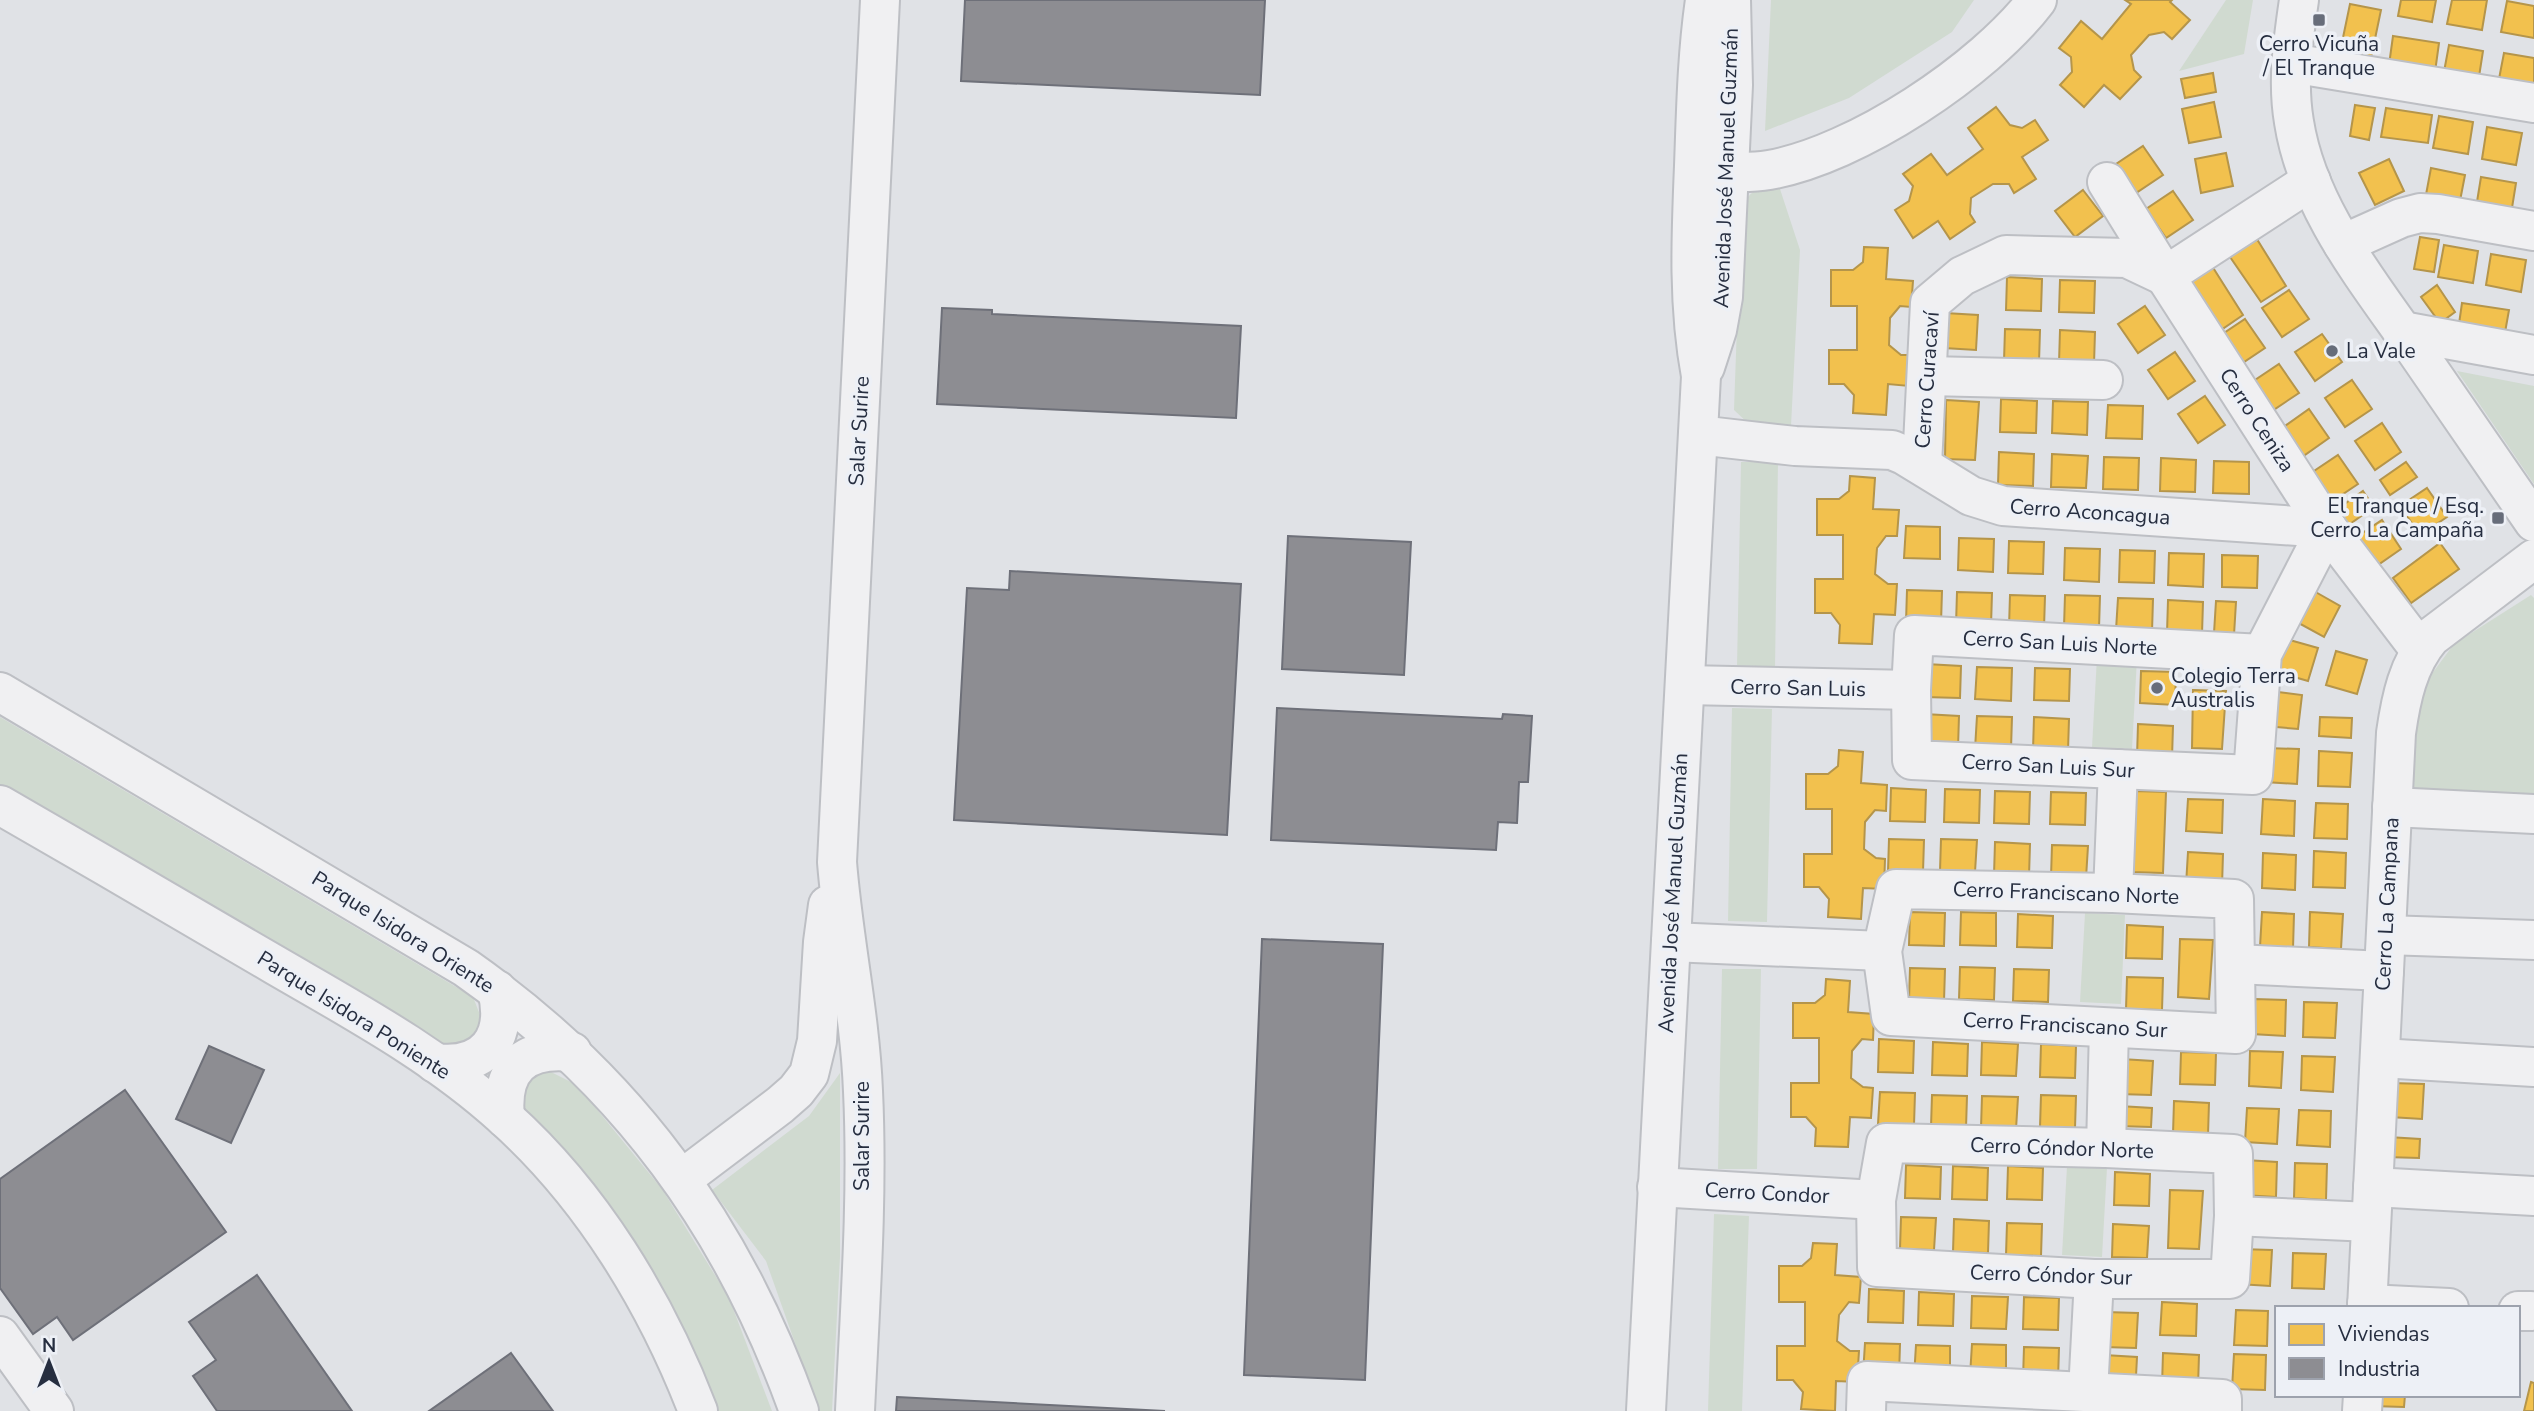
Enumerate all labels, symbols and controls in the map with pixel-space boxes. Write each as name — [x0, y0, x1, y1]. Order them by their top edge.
marker: Cerro Vicuña / El Tranque — [2311, 12, 2327, 28]
street label: Avenida José Manuel Guzmán — [1707, 27, 1745, 309]
place label: Cerro Vicuña / El Tranque — [2259, 30, 2379, 82]
street label: Cerro Curacaví — [1908, 310, 1946, 449]
place label: La Vale — [2346, 337, 2416, 365]
marker: La Vale — [2324, 343, 2340, 359]
street label: Cerro Ceniza — [2213, 363, 2301, 477]
street label: Salar Surire — [842, 375, 876, 487]
street label: Cerro Aconcagua — [2009, 492, 2171, 532]
place label: El Tranque / Esq. Cerro La Campaña — [2310, 492, 2484, 544]
marker: El Tranque / Esq. Cerro La Campaña — [2490, 510, 2506, 526]
street label: Cerro San Luis Norte — [1962, 624, 2158, 662]
place label: Colegio Terra Australis — [2171, 662, 2296, 714]
street label: Cerro San Luis — [1730, 673, 1866, 703]
marker: Colegio Terra Australis — [2149, 680, 2165, 696]
street label: Cerro San Luis Sur — [1961, 747, 2136, 785]
street label: Avenida José Manuel Guzmán — [1652, 752, 1694, 1034]
street label: Cerro La Campana — [2368, 816, 2406, 992]
street label: Parque Isidora Oriente — [306, 864, 500, 1000]
street label: Cerro Franciscano Norte — [1952, 875, 2180, 911]
street label: Parque Isidora Poniente — [252, 944, 456, 1086]
street label: Cerro Franciscano Sur — [1962, 1006, 2169, 1044]
street label: Salar Surire — [848, 1081, 876, 1191]
street label: Cerro Cóndor Norte — [1970, 1131, 2154, 1165]
street label: Cerro Condor — [1704, 1176, 1831, 1210]
street label: Cerro Cóndor Sur — [1969, 1258, 2133, 1292]
legend — [2275, 1306, 2520, 1397]
text: Viviendas — [2337, 1320, 2430, 1348]
north arrow — [14, 1327, 84, 1397]
text: N — [42, 1333, 56, 1359]
text: Industria — [2338, 1355, 2420, 1383]

